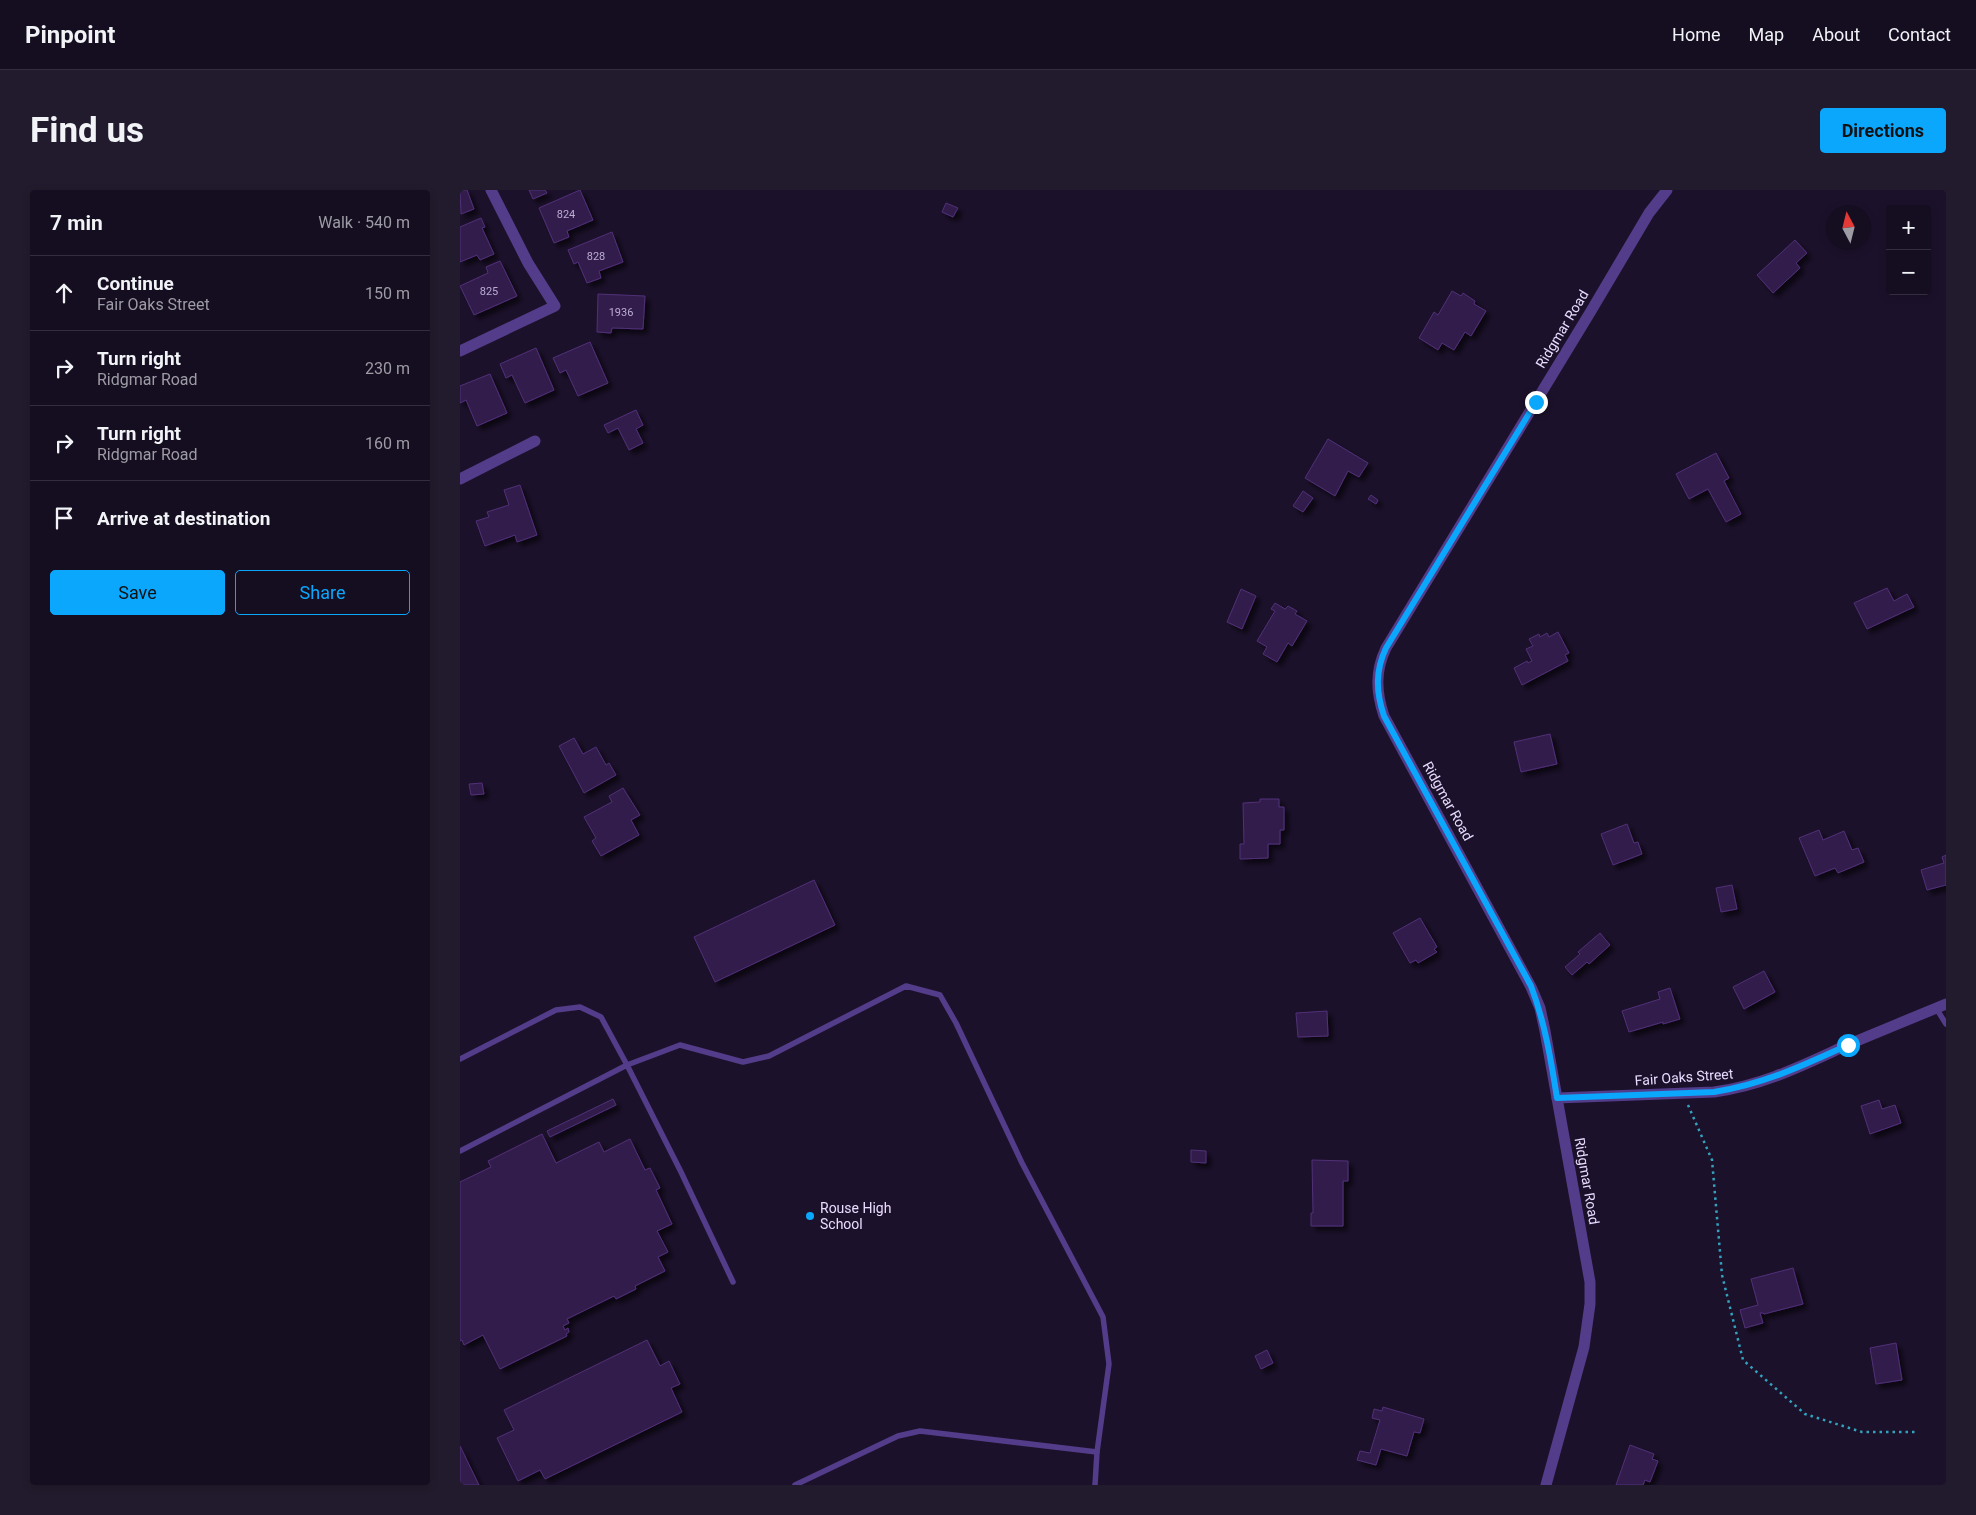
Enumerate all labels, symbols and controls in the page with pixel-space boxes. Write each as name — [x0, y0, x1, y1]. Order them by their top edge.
text: Pinpoint — [25, 21, 115, 49]
text: Home — [1672, 24, 1721, 45]
text: Map — [1749, 24, 1784, 45]
text: About — [1812, 24, 1860, 45]
text: Contact — [1888, 24, 1951, 45]
button: Directions — [1820, 108, 1946, 153]
text: Find us — [30, 110, 144, 151]
north arrow — [1826, 205, 1871, 250]
map controls — [1886, 205, 1931, 295]
button: + — [1886, 205, 1931, 250]
house number: 824 — [557, 208, 575, 221]
text: 7 min — [50, 211, 103, 235]
text: Walk · 540 m — [318, 213, 410, 232]
house number: 828 — [587, 250, 605, 263]
button: − — [1886, 250, 1931, 295]
text: Continue — [97, 272, 174, 295]
icon: ahead — [50, 279, 78, 307]
text: 150 m — [365, 284, 410, 303]
house number: 825 — [480, 285, 498, 298]
street label: Ridgmar Road — [1532, 287, 1592, 371]
text: Fair Oaks Street — [97, 295, 210, 314]
house number: 1936 — [609, 306, 633, 319]
text: Turn right — [97, 347, 181, 370]
icon: right — [50, 354, 78, 382]
text: 230 m — [365, 359, 410, 378]
text: Ridgmar Road — [97, 370, 198, 389]
route end — [1525, 391, 1548, 414]
text: Turn right — [97, 422, 181, 445]
icon: right — [50, 429, 78, 457]
text: 160 m — [365, 434, 410, 453]
text: Ridgmar Road — [97, 445, 198, 464]
icon: arrive — [50, 504, 78, 532]
text: Arrive at destination — [97, 507, 270, 530]
button: Save — [50, 570, 225, 615]
button: Share — [235, 570, 410, 615]
street label: Ridgmar Road — [1420, 759, 1476, 843]
route start — [1837, 1034, 1860, 1057]
street label: Fair Oaks Street — [1634, 1066, 1734, 1088]
street label: Ridgmar Road — [1571, 1136, 1603, 1226]
place label: Rouse High School — [820, 1200, 891, 1232]
marker: Rouse High School — [804, 1210, 816, 1222]

